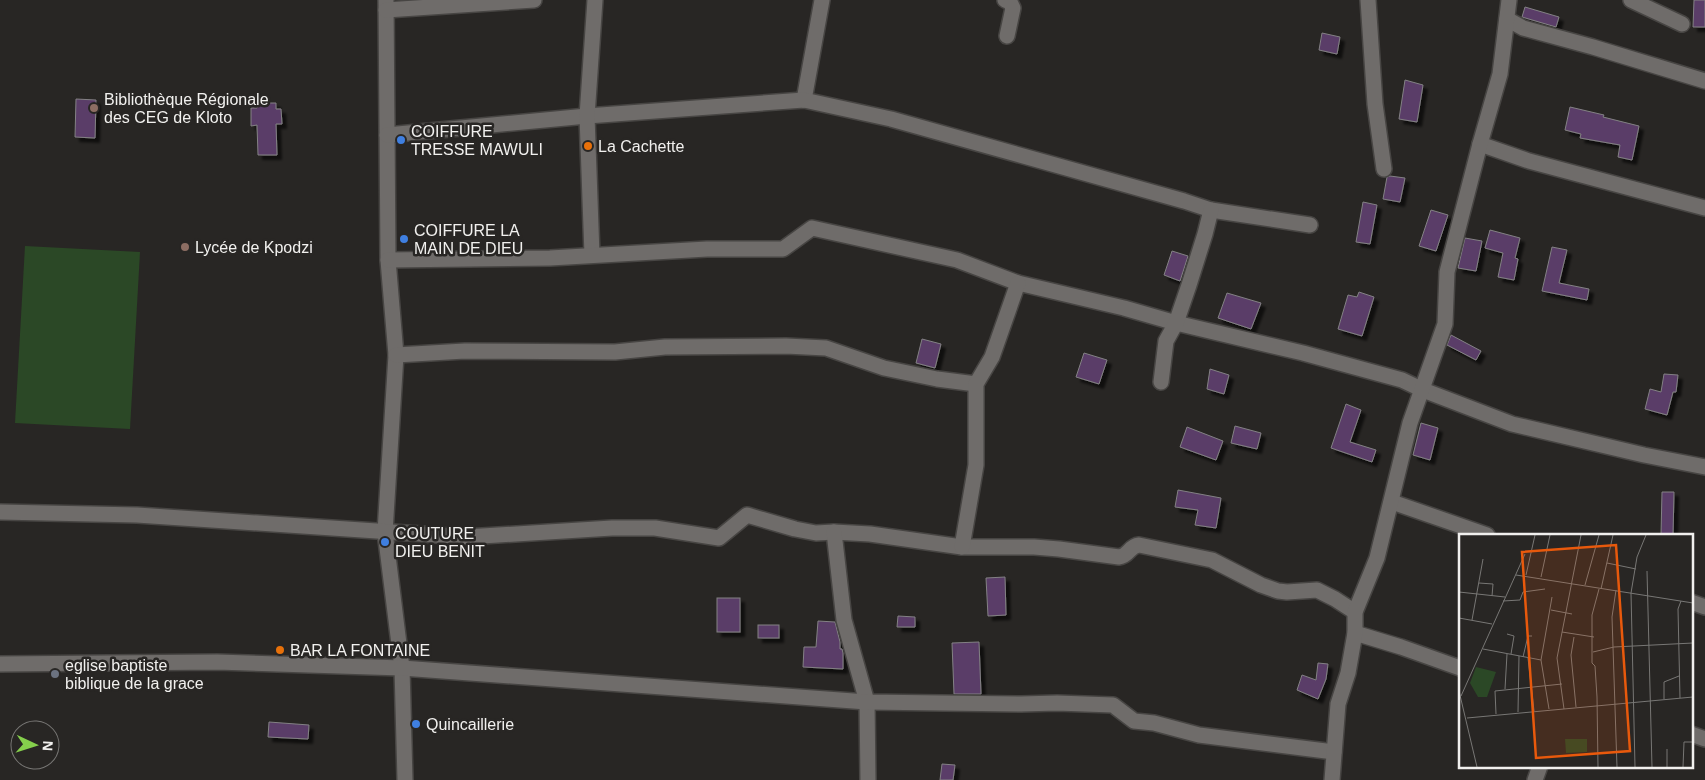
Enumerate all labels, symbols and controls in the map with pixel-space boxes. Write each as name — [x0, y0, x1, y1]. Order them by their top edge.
place label: Bibliothèque Régionale des CEG de Kloto — [104, 91, 269, 126]
marker: Bibliothèque Régionale des CEG de Kloto — [88, 102, 100, 114]
place label: COIFFURE TRESSE MAWULI — [411, 123, 543, 158]
marker: COIFFURE TRESSE MAWULI — [395, 134, 407, 146]
place label: La Cachette — [598, 138, 684, 155]
marker: La Cachette — [582, 140, 594, 152]
place label: COIFFURE LA MAIN DE DIEU — [414, 222, 523, 257]
marker: COIFFURE LA MAIN DE DIEU — [398, 233, 410, 245]
place label: Lycée de Kpodzi — [195, 239, 313, 256]
marker: Lycée de Kpodzi — [179, 241, 191, 253]
place label: COUTURE DIEU BENIT — [395, 525, 485, 560]
inset map — [1459, 534, 1692, 768]
marker: COUTURE DIEU BENIT — [379, 536, 391, 548]
place label: BAR LA FONTAINE — [290, 642, 430, 659]
marker: BAR LA FONTAINE — [274, 644, 286, 656]
place label: eglise baptiste biblique de la grace — [65, 657, 204, 692]
marker: eglise baptiste biblique de la grace — [49, 668, 61, 680]
place label: Quincaillerie — [426, 716, 514, 733]
marker: Quincaillerie — [410, 718, 422, 730]
north arrow — [10, 720, 60, 770]
text: N — [40, 740, 56, 752]

